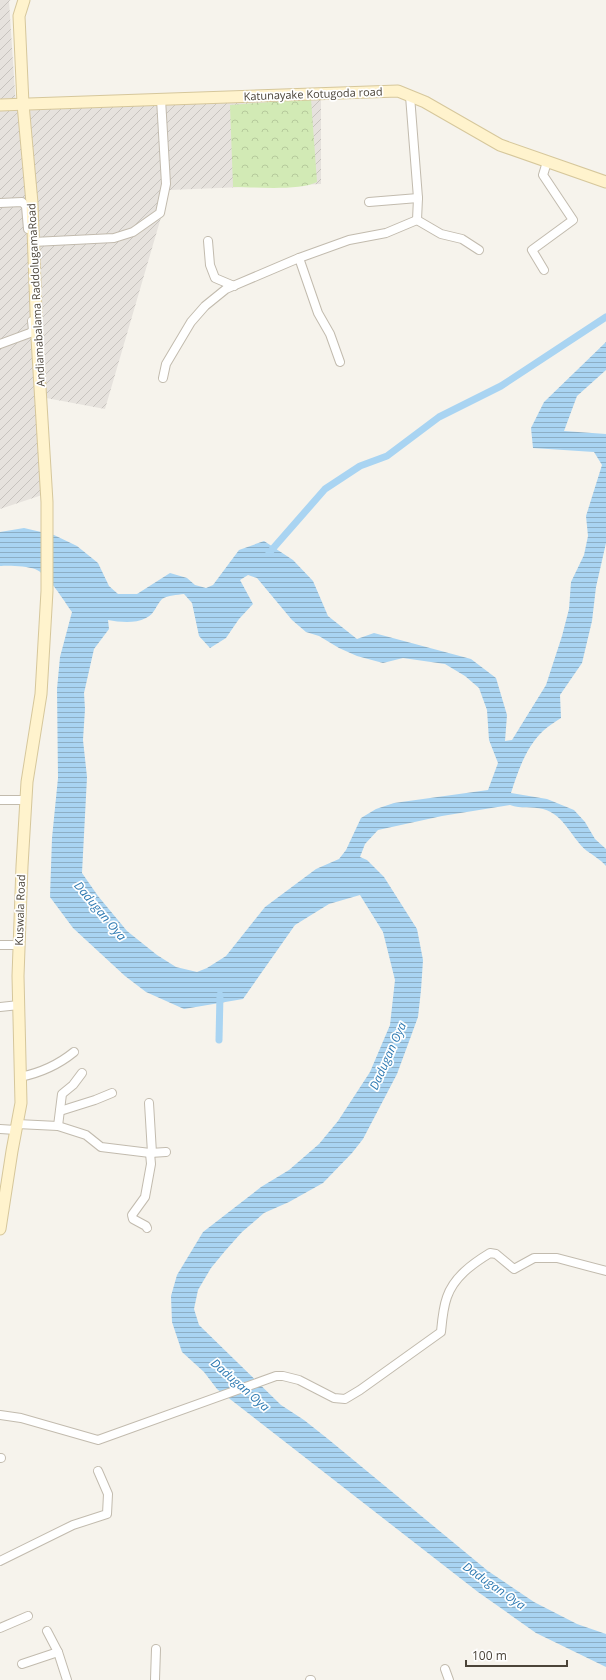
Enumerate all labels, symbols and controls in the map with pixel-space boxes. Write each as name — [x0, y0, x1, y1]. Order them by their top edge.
street label: Katunayake Kotugoda road — [243, 84, 383, 103]
street label: Andiamabalama RaddolugamaRoad — [23, 203, 48, 387]
street label: Kuswala Road — [11, 874, 28, 946]
water label: Dadugan Oya — [71, 877, 130, 944]
water label: Dadugan Oya — [365, 1019, 410, 1092]
water label: Dadugan Oya — [207, 1354, 273, 1415]
water label: Dadugan Oya — [460, 1558, 529, 1614]
scale bar — [466, 1642, 567, 1668]
text: 100 m — [472, 1647, 507, 1664]

